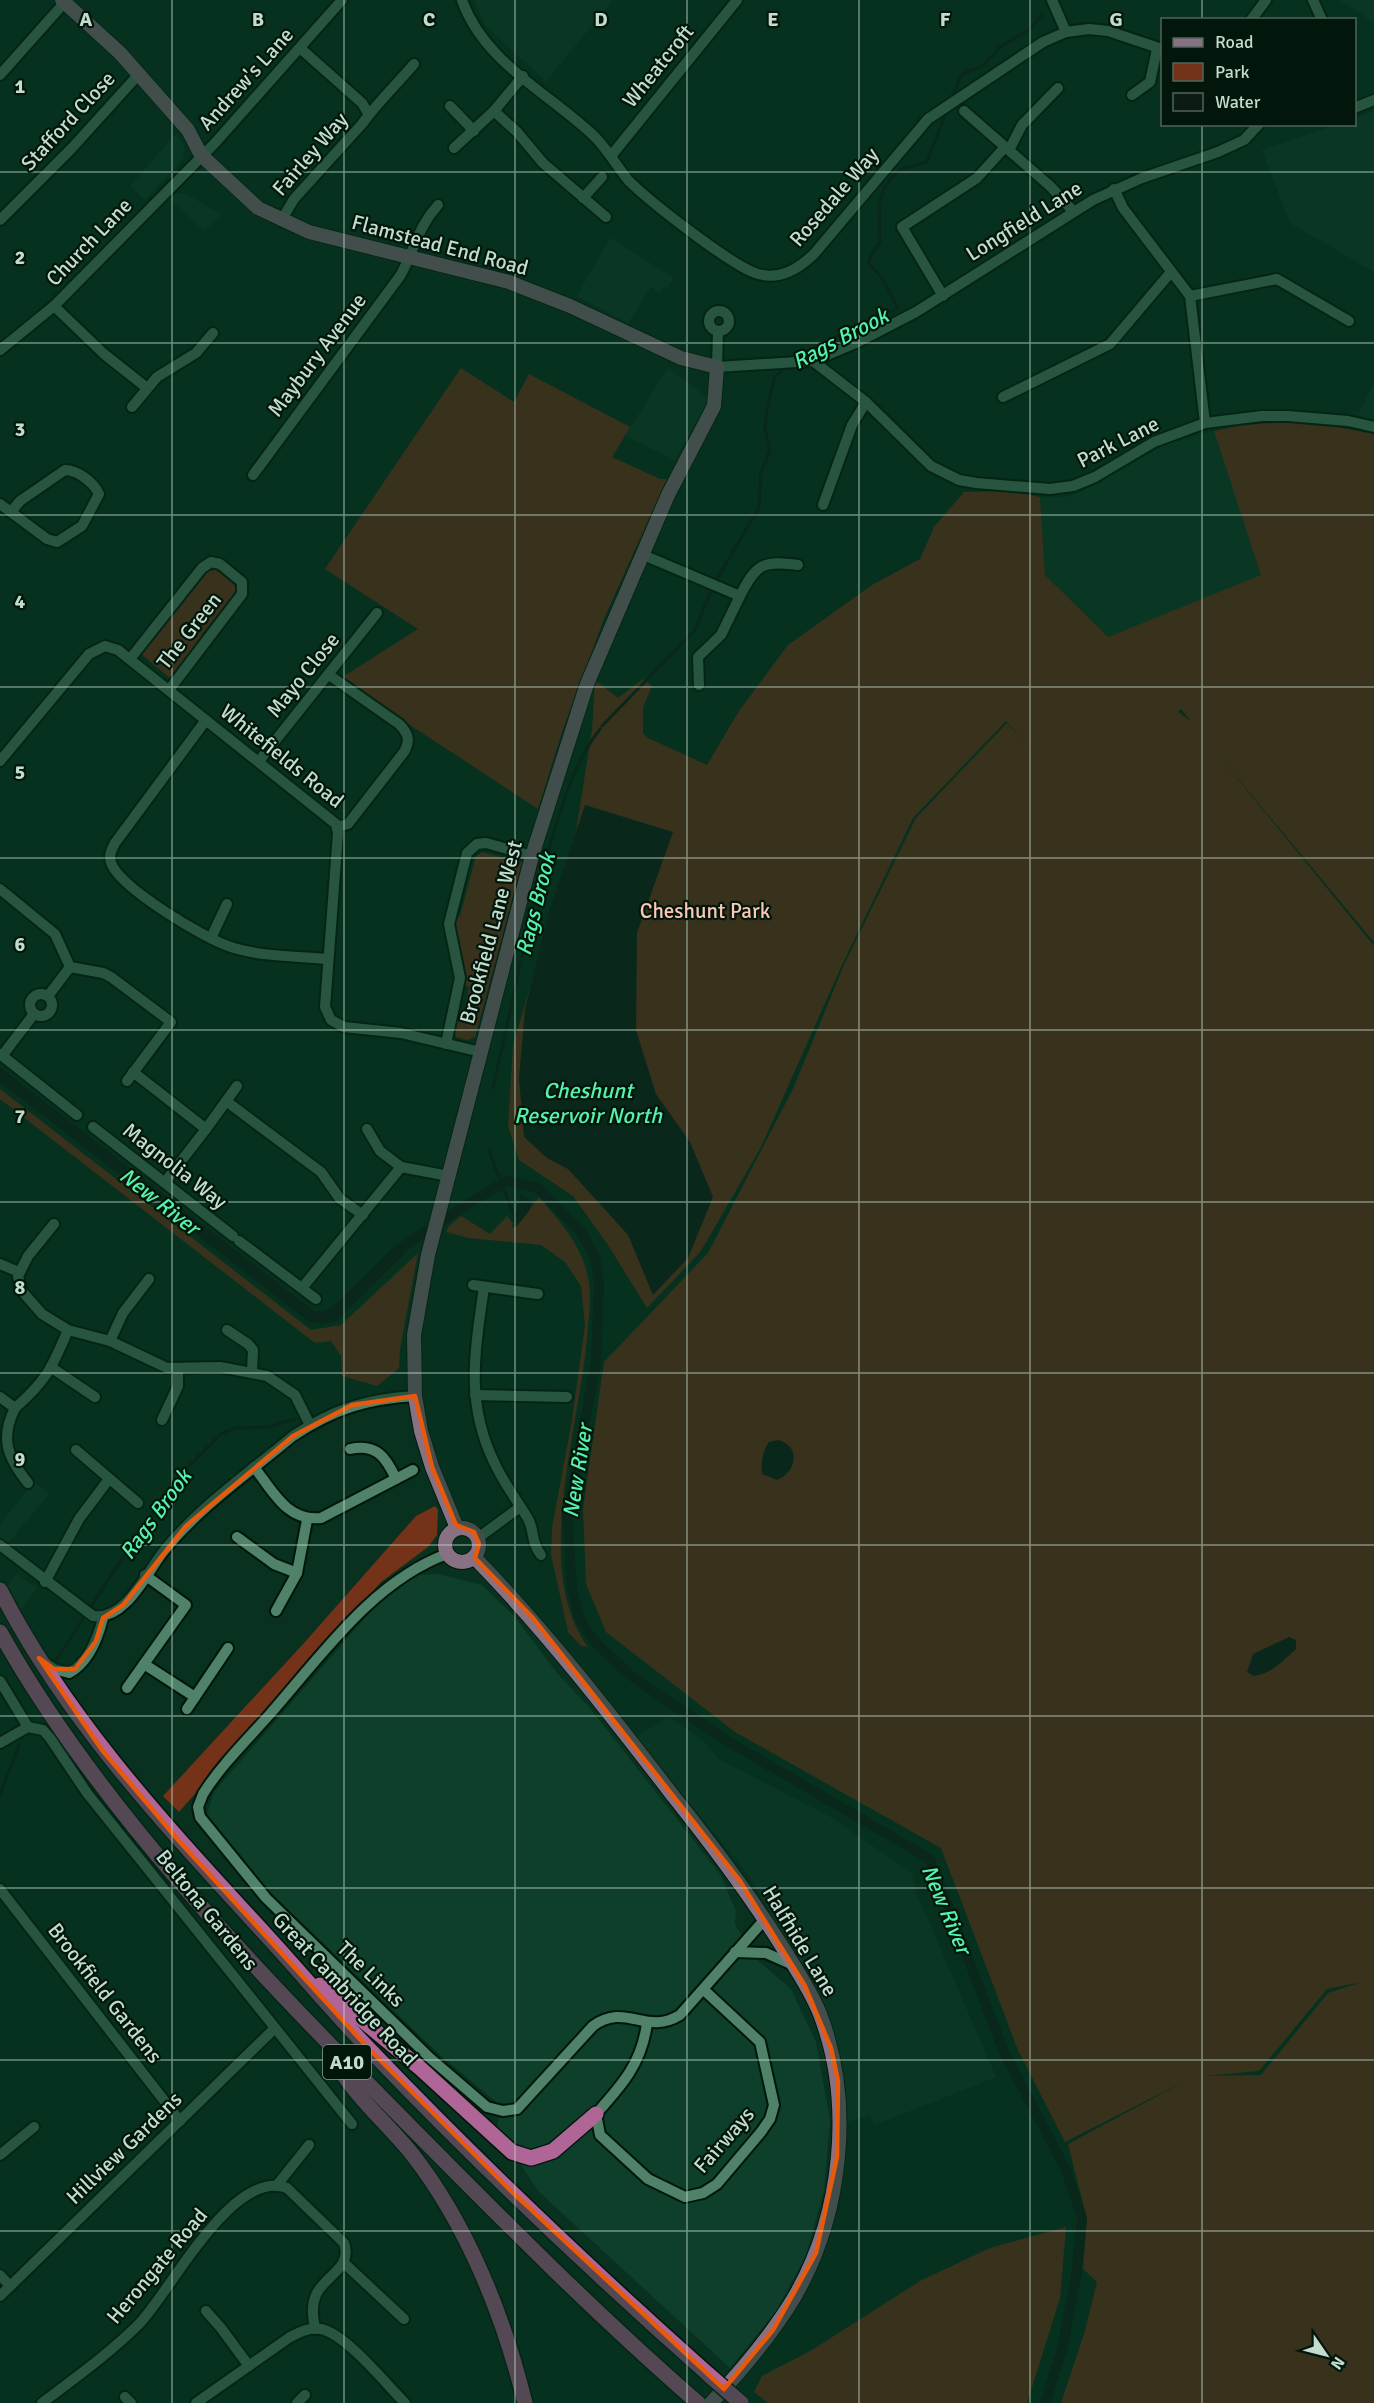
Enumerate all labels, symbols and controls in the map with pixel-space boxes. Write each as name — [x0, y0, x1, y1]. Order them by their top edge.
text: A — [80, 7, 93, 32]
text: B — [252, 7, 264, 32]
text: C — [423, 7, 435, 32]
text: D — [594, 7, 608, 32]
text: E — [767, 7, 779, 32]
text: F — [940, 7, 951, 32]
text: G — [1109, 7, 1123, 32]
legend — [1161, 18, 1356, 126]
street label: Wheatcroft — [617, 19, 699, 113]
street label: Andrew's Lane — [193, 22, 299, 136]
text: Road — [1215, 31, 1254, 53]
text: Park — [1215, 61, 1250, 83]
street label: Stafford Close — [15, 66, 121, 176]
text: 1 — [15, 74, 26, 99]
text: Water — [1215, 91, 1261, 113]
street label: Fairley Way — [267, 107, 353, 201]
street label: Rosedale Way — [784, 142, 884, 252]
street label: Longfield Lane — [961, 175, 1087, 267]
street label: Church Lane — [41, 193, 137, 291]
street label: Flamstead End Road — [349, 209, 531, 281]
text: 2 — [15, 245, 25, 270]
street label: Maybury Avenue — [262, 288, 372, 422]
water label: Rags Brook — [788, 301, 895, 375]
street label: Park Lane — [1073, 410, 1163, 474]
text: 3 — [15, 417, 25, 442]
street label: The Green — [151, 587, 227, 675]
text: 4 — [15, 589, 26, 614]
street label: Mayo Close — [261, 627, 345, 723]
street label: Whitefields Road — [215, 698, 349, 814]
text: 5 — [15, 760, 25, 785]
street label: Brookfield Lane West — [454, 838, 528, 1026]
water label: Rags Brook — [510, 848, 562, 958]
park label: Cheshunt Park — [640, 898, 771, 924]
text: 6 — [15, 932, 26, 957]
water label: Cheshunt Reservoir North — [514, 1077, 663, 1129]
text: 7 — [15, 1104, 26, 1129]
street label: Magnolia Way — [118, 1117, 233, 1215]
water label: New River — [114, 1162, 207, 1243]
text: 8 — [15, 1275, 26, 1300]
water label: New River — [557, 1420, 599, 1520]
text: 9 — [15, 1447, 26, 1472]
water label: Rags Brook — [114, 1462, 198, 1565]
street label: Beltona Gardens — [150, 1844, 264, 1976]
water label: New River — [916, 1861, 979, 1960]
street label: Halfhide Lane — [757, 1881, 843, 2001]
street label: Great Cambridge Road — [267, 1907, 423, 2071]
street label: Brookfield Gardens — [42, 1918, 168, 2068]
street label: The Links — [332, 1935, 410, 2013]
road number: A10 — [323, 2045, 371, 2079]
street label: Hillview Gardens — [61, 2086, 187, 2210]
street label: Fairways — [688, 2102, 760, 2178]
street label: Herongate Road — [101, 2203, 213, 2329]
north arrow — [1296, 2325, 1356, 2385]
text: N — [1326, 2353, 1349, 2373]

